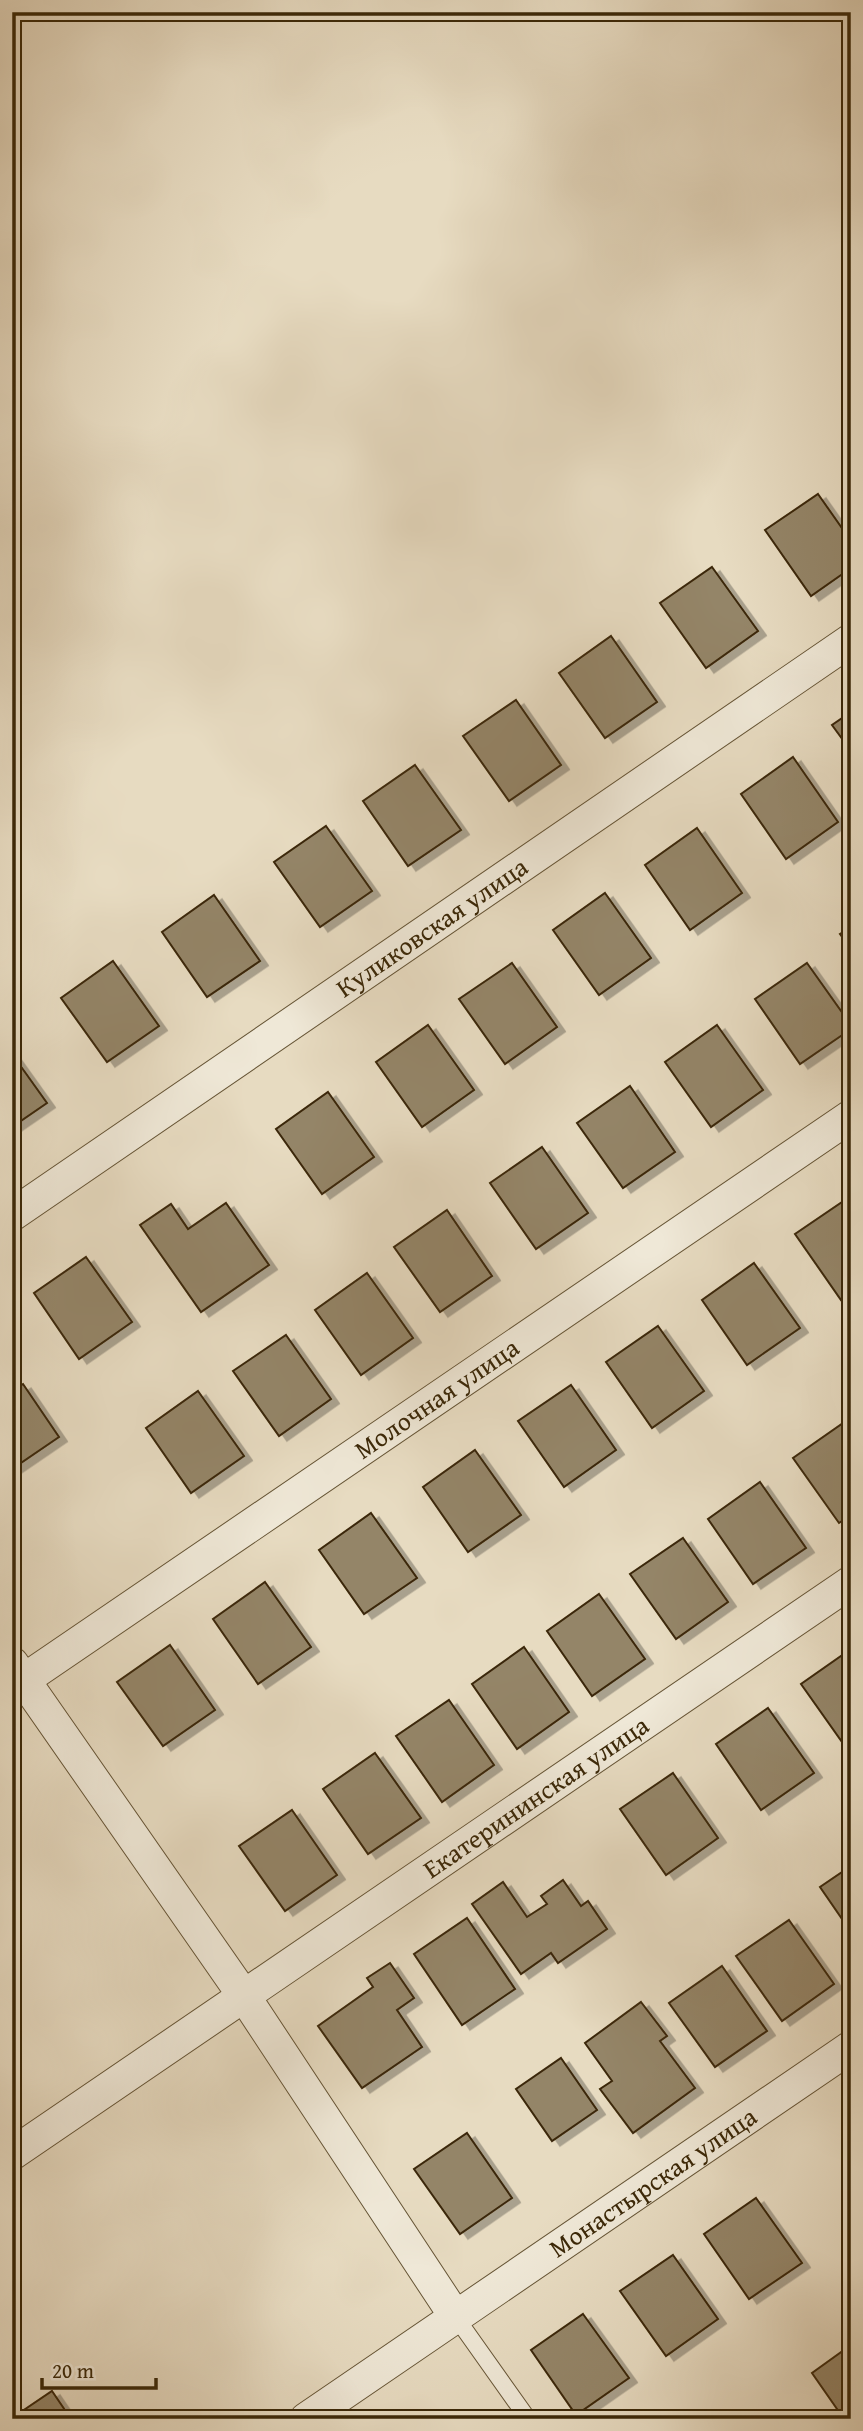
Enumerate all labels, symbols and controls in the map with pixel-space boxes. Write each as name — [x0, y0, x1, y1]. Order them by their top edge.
street label: Куликовская улица — [328, 847, 536, 1007]
street label: Молочная улица — [346, 1328, 527, 1468]
street label: Екатерининская улица — [415, 1705, 657, 1887]
street label: Монастырская улица — [541, 2097, 765, 2267]
scale bar — [42, 2347, 156, 2391]
text: 20 m — [52, 2355, 94, 2386]

